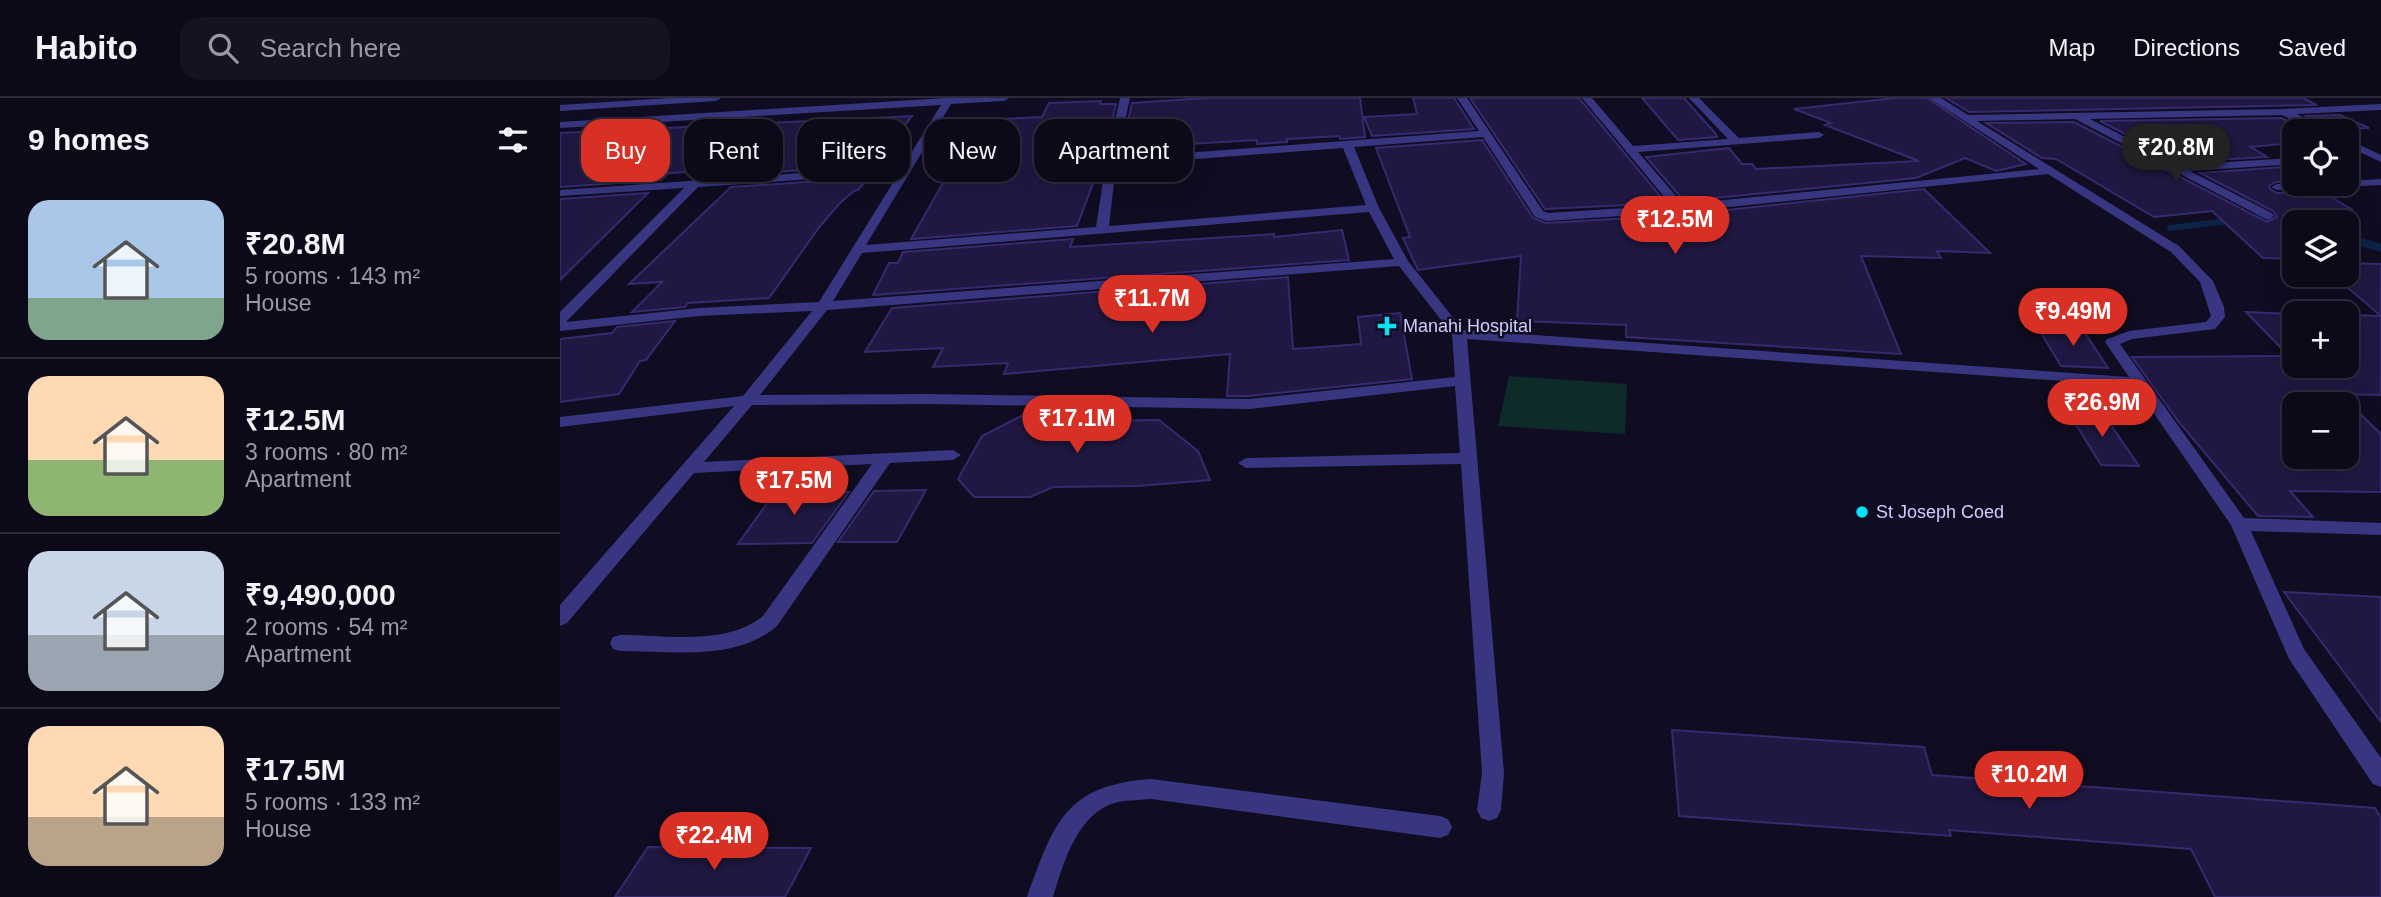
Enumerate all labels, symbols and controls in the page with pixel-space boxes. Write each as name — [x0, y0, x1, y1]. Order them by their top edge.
search box — [180, 17, 670, 80]
text: Habito — [35, 29, 138, 66]
icon: search — [204, 29, 242, 67]
text: Search here — [260, 33, 401, 63]
text: Map — [2049, 34, 2095, 61]
text: Directions — [2133, 34, 2240, 61]
text: Saved — [2278, 34, 2346, 61]
chip: Buy — [581, 119, 670, 182]
chip: Rent — [684, 119, 783, 182]
chip: Filters — [797, 119, 910, 182]
chip: New — [924, 119, 1020, 182]
chip: Apartment — [1034, 119, 1193, 182]
map controls — [2282, 119, 2359, 469]
button: locate — [2282, 119, 2359, 196]
icon: filters — [494, 121, 532, 159]
text: 9 homes — [28, 123, 150, 156]
pin: ₹20.8M — [2119, 125, 2233, 184]
text: ₹20.8M — [2137, 134, 2215, 160]
pin: ₹12.5M — [1618, 197, 1732, 256]
text: ₹12.5M — [1636, 206, 1714, 232]
button: layers — [2282, 210, 2359, 287]
text: ₹20.8M — [245, 227, 346, 260]
icon: home — [84, 228, 168, 312]
text: 5 rooms · 143 m² — [245, 263, 420, 289]
pin: ₹11.7M — [1095, 275, 1209, 335]
text: ₹11.7M — [1114, 285, 1190, 311]
pin: ₹9.49M — [2016, 288, 2130, 348]
text: House — [245, 290, 311, 316]
text: ₹9.49M — [2034, 298, 2112, 324]
button: + — [2282, 301, 2359, 378]
marker: Manahi Hospital — [1377, 316, 1397, 336]
place label: Manahi Hospital — [1403, 316, 1532, 336]
pin: ₹26.9M — [2045, 380, 2159, 439]
text: ₹26.9M — [2063, 389, 2141, 415]
button: − — [2282, 392, 2359, 469]
pin: ₹17.1M — [1020, 396, 1134, 455]
text: ₹12.5M — [245, 403, 346, 436]
icon: home — [84, 404, 168, 488]
text: ₹17.1M — [1038, 405, 1116, 431]
text: 3 rooms · 80 m² — [245, 439, 407, 465]
pin: ₹17.5M — [737, 458, 851, 517]
text: Apartment — [245, 466, 351, 492]
text: ₹17.5M — [755, 467, 833, 493]
place label: St Joseph Coed — [1876, 502, 2004, 522]
marker: St Joseph Coed — [1854, 504, 1870, 520]
text: ₹9,490,000 — [245, 578, 396, 611]
icon: home — [84, 579, 168, 663]
text: 2 rooms · 54 m² — [245, 614, 407, 640]
text: Apartment — [245, 641, 351, 667]
pin: ₹10.2M — [1972, 752, 2086, 811]
text: ₹17.5M — [245, 753, 346, 786]
icon: home — [84, 754, 168, 838]
text: ₹10.2M — [1990, 761, 2068, 787]
text: 5 rooms · 133 m² — [245, 789, 420, 815]
pin: ₹22.4M — [657, 812, 771, 872]
text: House — [245, 816, 311, 842]
text: ₹22.4M — [675, 822, 753, 848]

